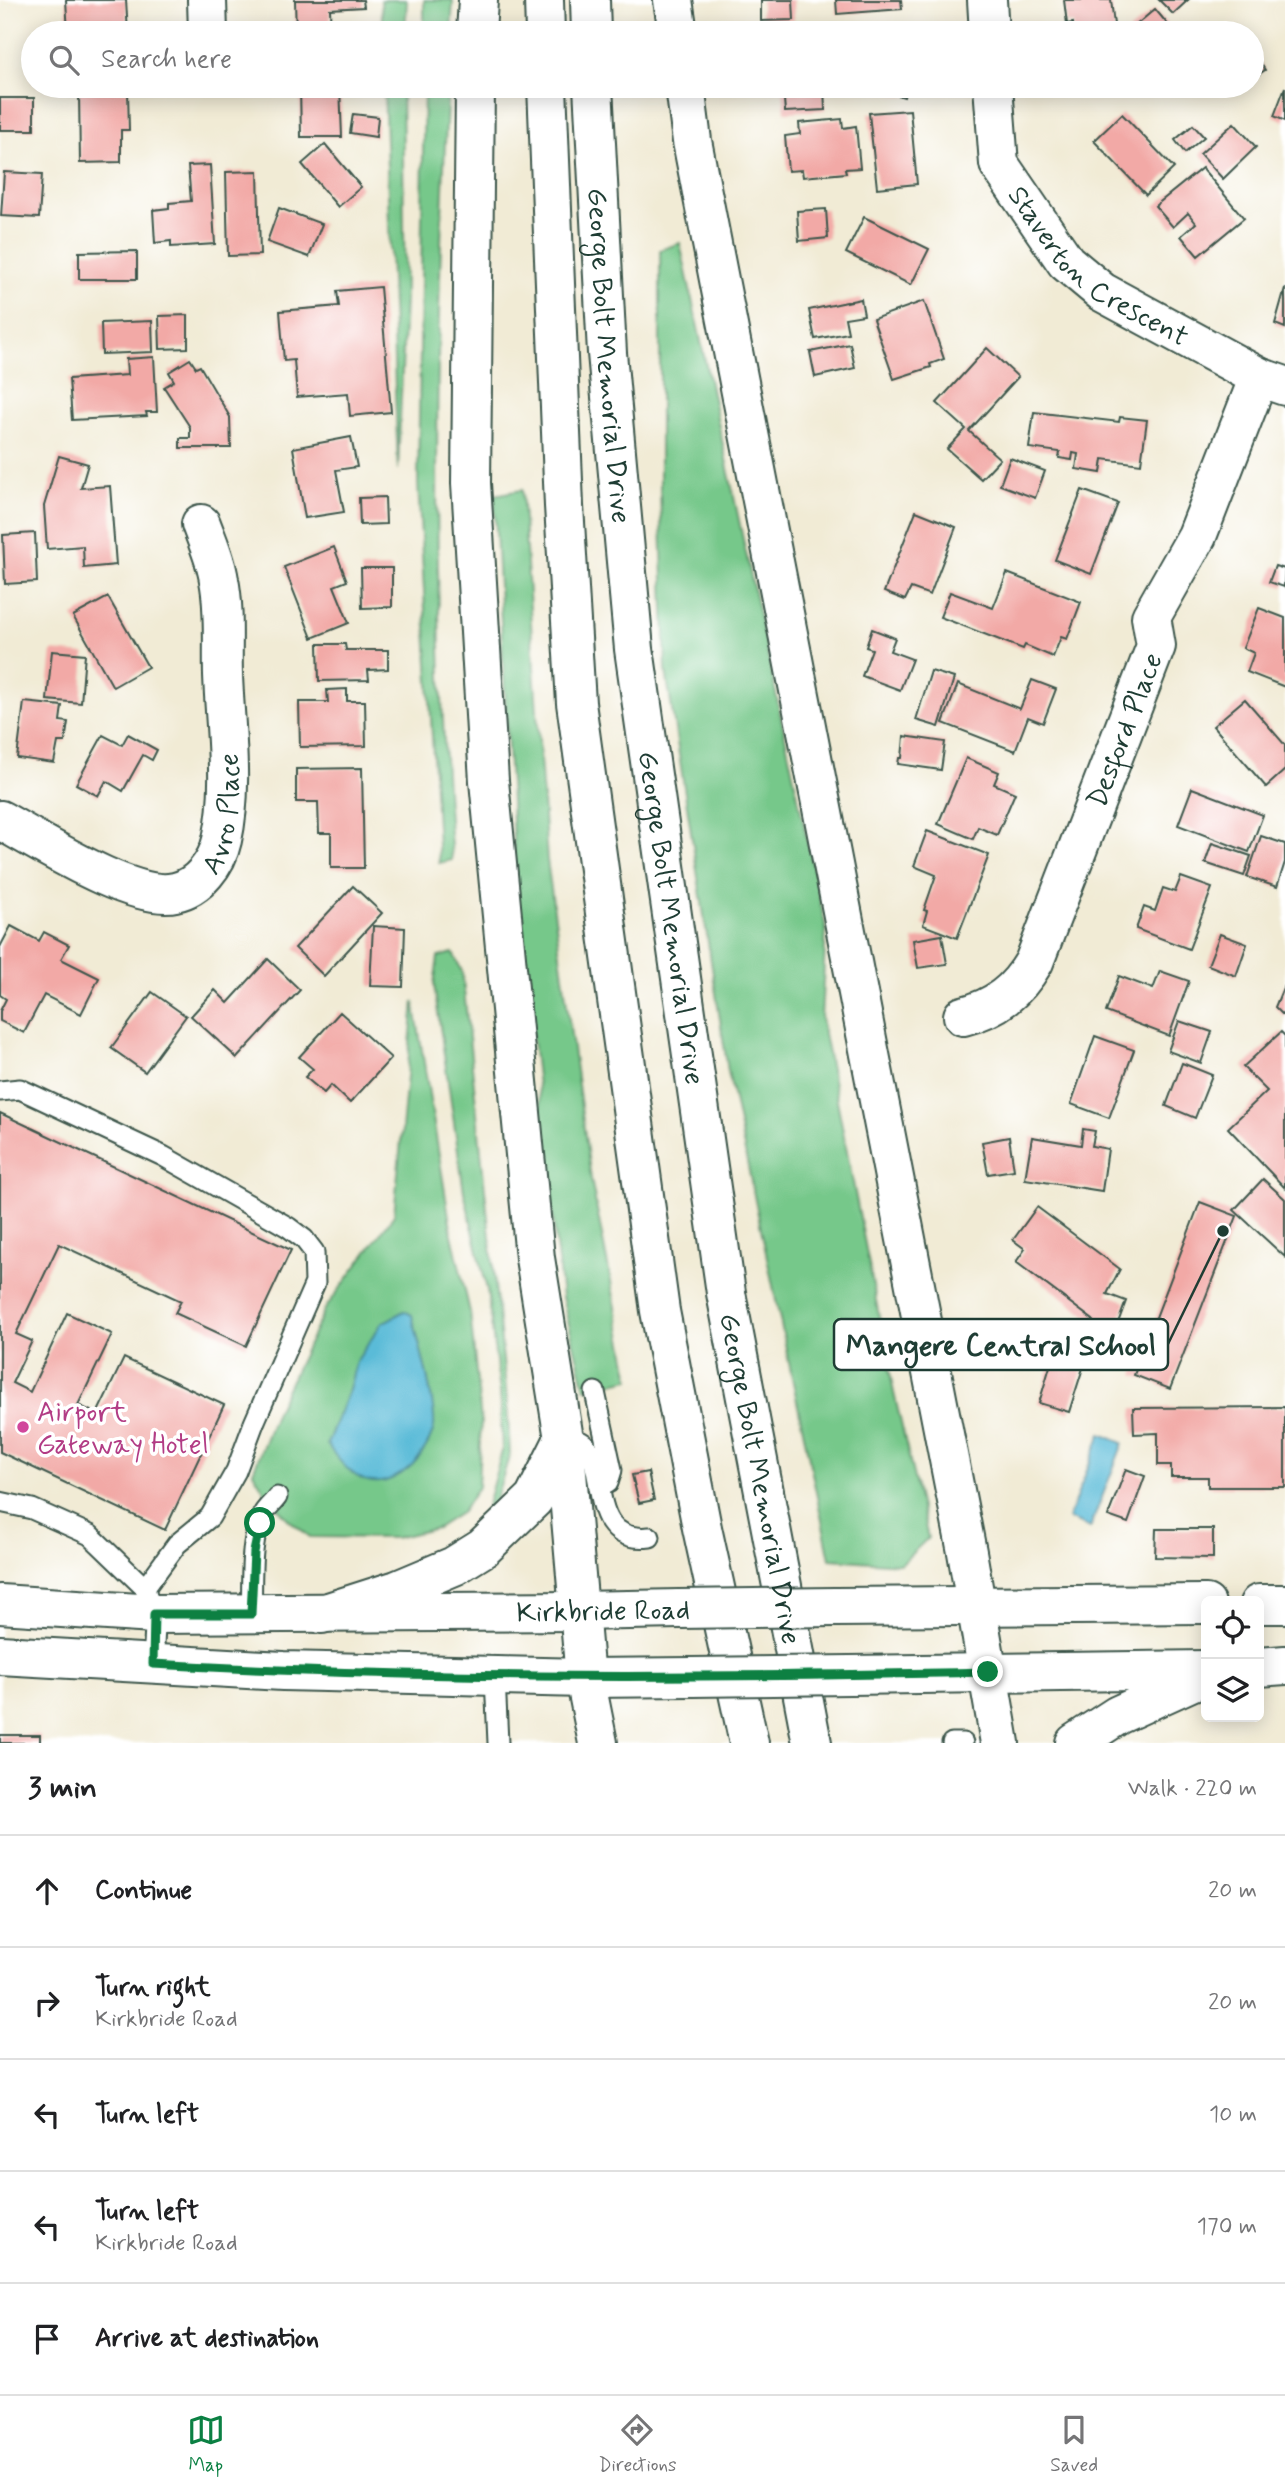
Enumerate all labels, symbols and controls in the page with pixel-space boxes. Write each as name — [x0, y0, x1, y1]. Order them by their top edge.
search box — [21, 21, 1264, 98]
icon: search — [45, 41, 83, 79]
text: Search here — [101, 43, 232, 77]
street label: Staverton Crescent — [998, 179, 1195, 356]
street label: George Bolt Memorial Drive — [577, 187, 638, 525]
street label: Desford Place — [1079, 648, 1173, 813]
street label: George Bolt Memorial Drive — [628, 749, 712, 1087]
street label: Avro Place — [194, 753, 249, 882]
street label: George Bolt Memorial Drive — [709, 1310, 809, 1648]
callout: Mangere Central School — [834, 1319, 1168, 1370]
text: Mangere Central School — [846, 1327, 1156, 1369]
place label: Airport Gateway Hotel — [37, 1395, 209, 1464]
marker: Airport Gateway Hotel — [15, 1419, 31, 1435]
route start — [244, 1507, 275, 1538]
street label: Kirkbride Road — [516, 1592, 690, 1633]
map controls — [1201, 1596, 1264, 1722]
button: locate — [1201, 1596, 1264, 1659]
route end — [972, 1656, 1003, 1687]
button: layers — [1201, 1659, 1264, 1722]
text: 3 min — [28, 1769, 97, 1808]
text: Walk · 220 m — [1128, 1774, 1257, 1804]
icon: ahead — [28, 1872, 66, 1910]
text: Continue — [95, 1874, 192, 1908]
text: 20 m — [1208, 1876, 1257, 1906]
text: Turn right — [95, 1971, 211, 2005]
icon: right — [28, 1984, 66, 2022]
text: 20 m — [1208, 1988, 1257, 2018]
text: Kirkbride Road — [95, 2005, 238, 2035]
icon: left — [28, 2096, 66, 2134]
text: Turn left — [95, 2098, 199, 2132]
text: 10 m — [1209, 2100, 1257, 2130]
text: Turn left — [95, 2195, 199, 2229]
icon: left — [28, 2208, 66, 2246]
text: 170 m — [1197, 2212, 1257, 2242]
text: Kirkbride Road — [95, 2229, 238, 2259]
icon: arrive — [28, 2320, 66, 2358]
text: Arrive at destination — [95, 2322, 319, 2356]
tab: Map — [187, 2411, 225, 2478]
tab: Directions — [598, 2411, 677, 2478]
tab: Saved — [1050, 2411, 1098, 2478]

